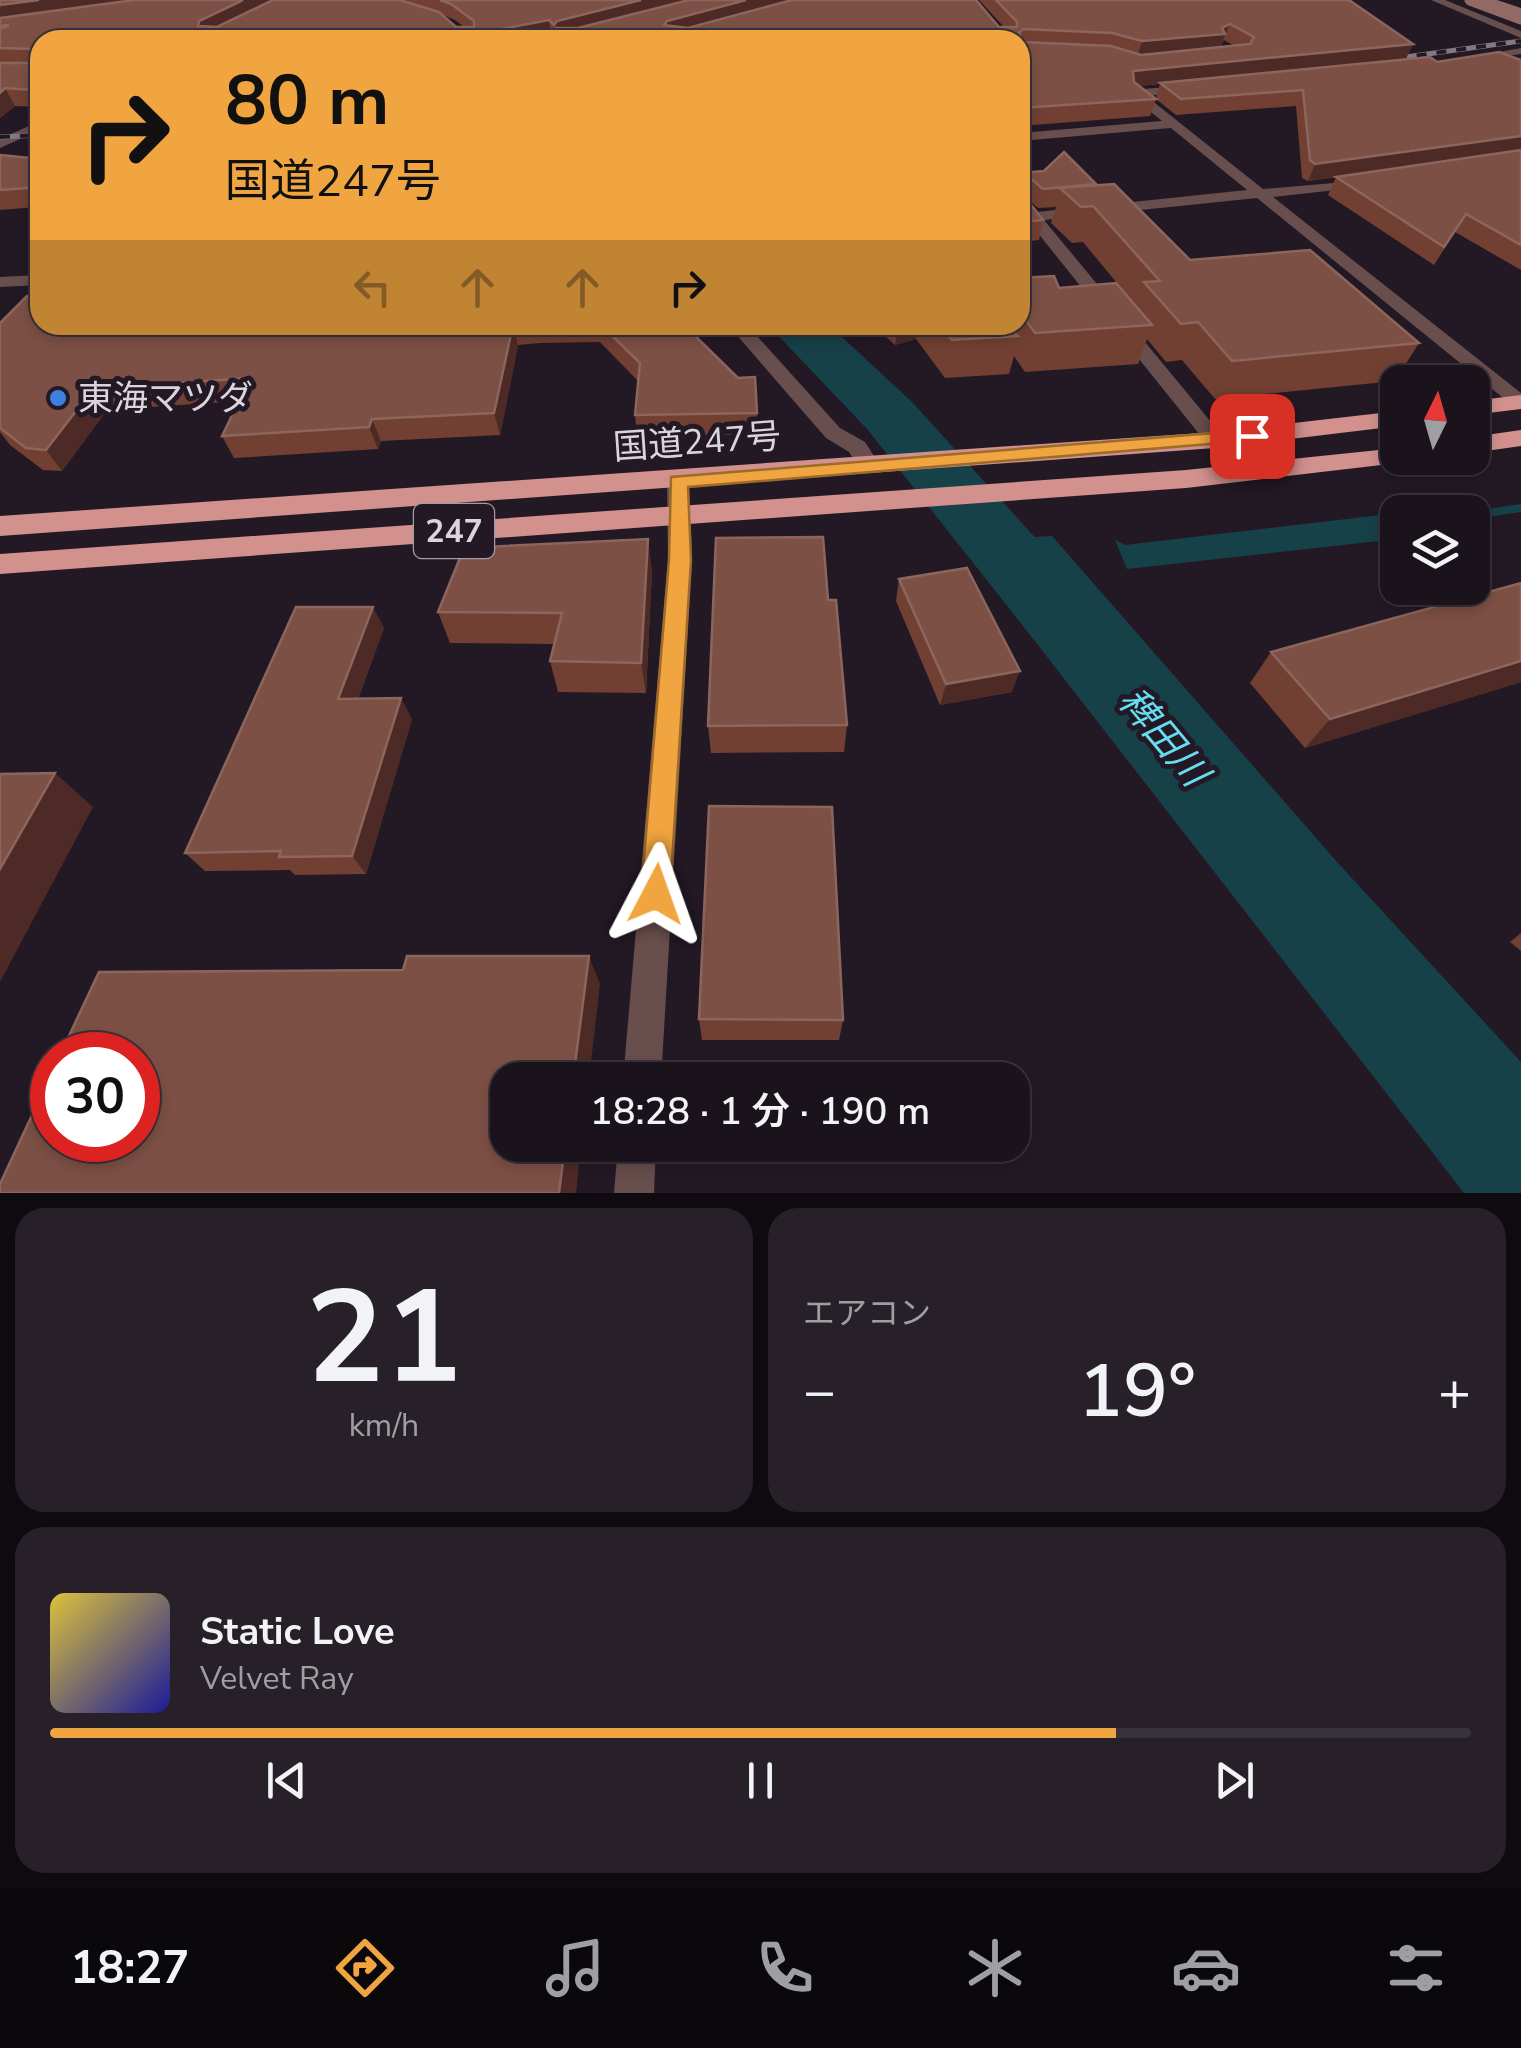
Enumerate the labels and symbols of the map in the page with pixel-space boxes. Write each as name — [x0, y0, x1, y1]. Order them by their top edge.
north arrow — [1380, 365, 1490, 475]
place label: 東海マツダ — [78, 375, 253, 422]
marker: 東海マツダ — [47, 387, 69, 409]
pin — [1210, 394, 1295, 479]
street label: 国道247号 — [612, 413, 782, 471]
road number: 247 — [414, 504, 494, 558]
water label: 稗田川 — [1107, 677, 1222, 800]
position arrow — [604, 842, 708, 946]
speed limit sign: 30 — [30, 1032, 160, 1162]

